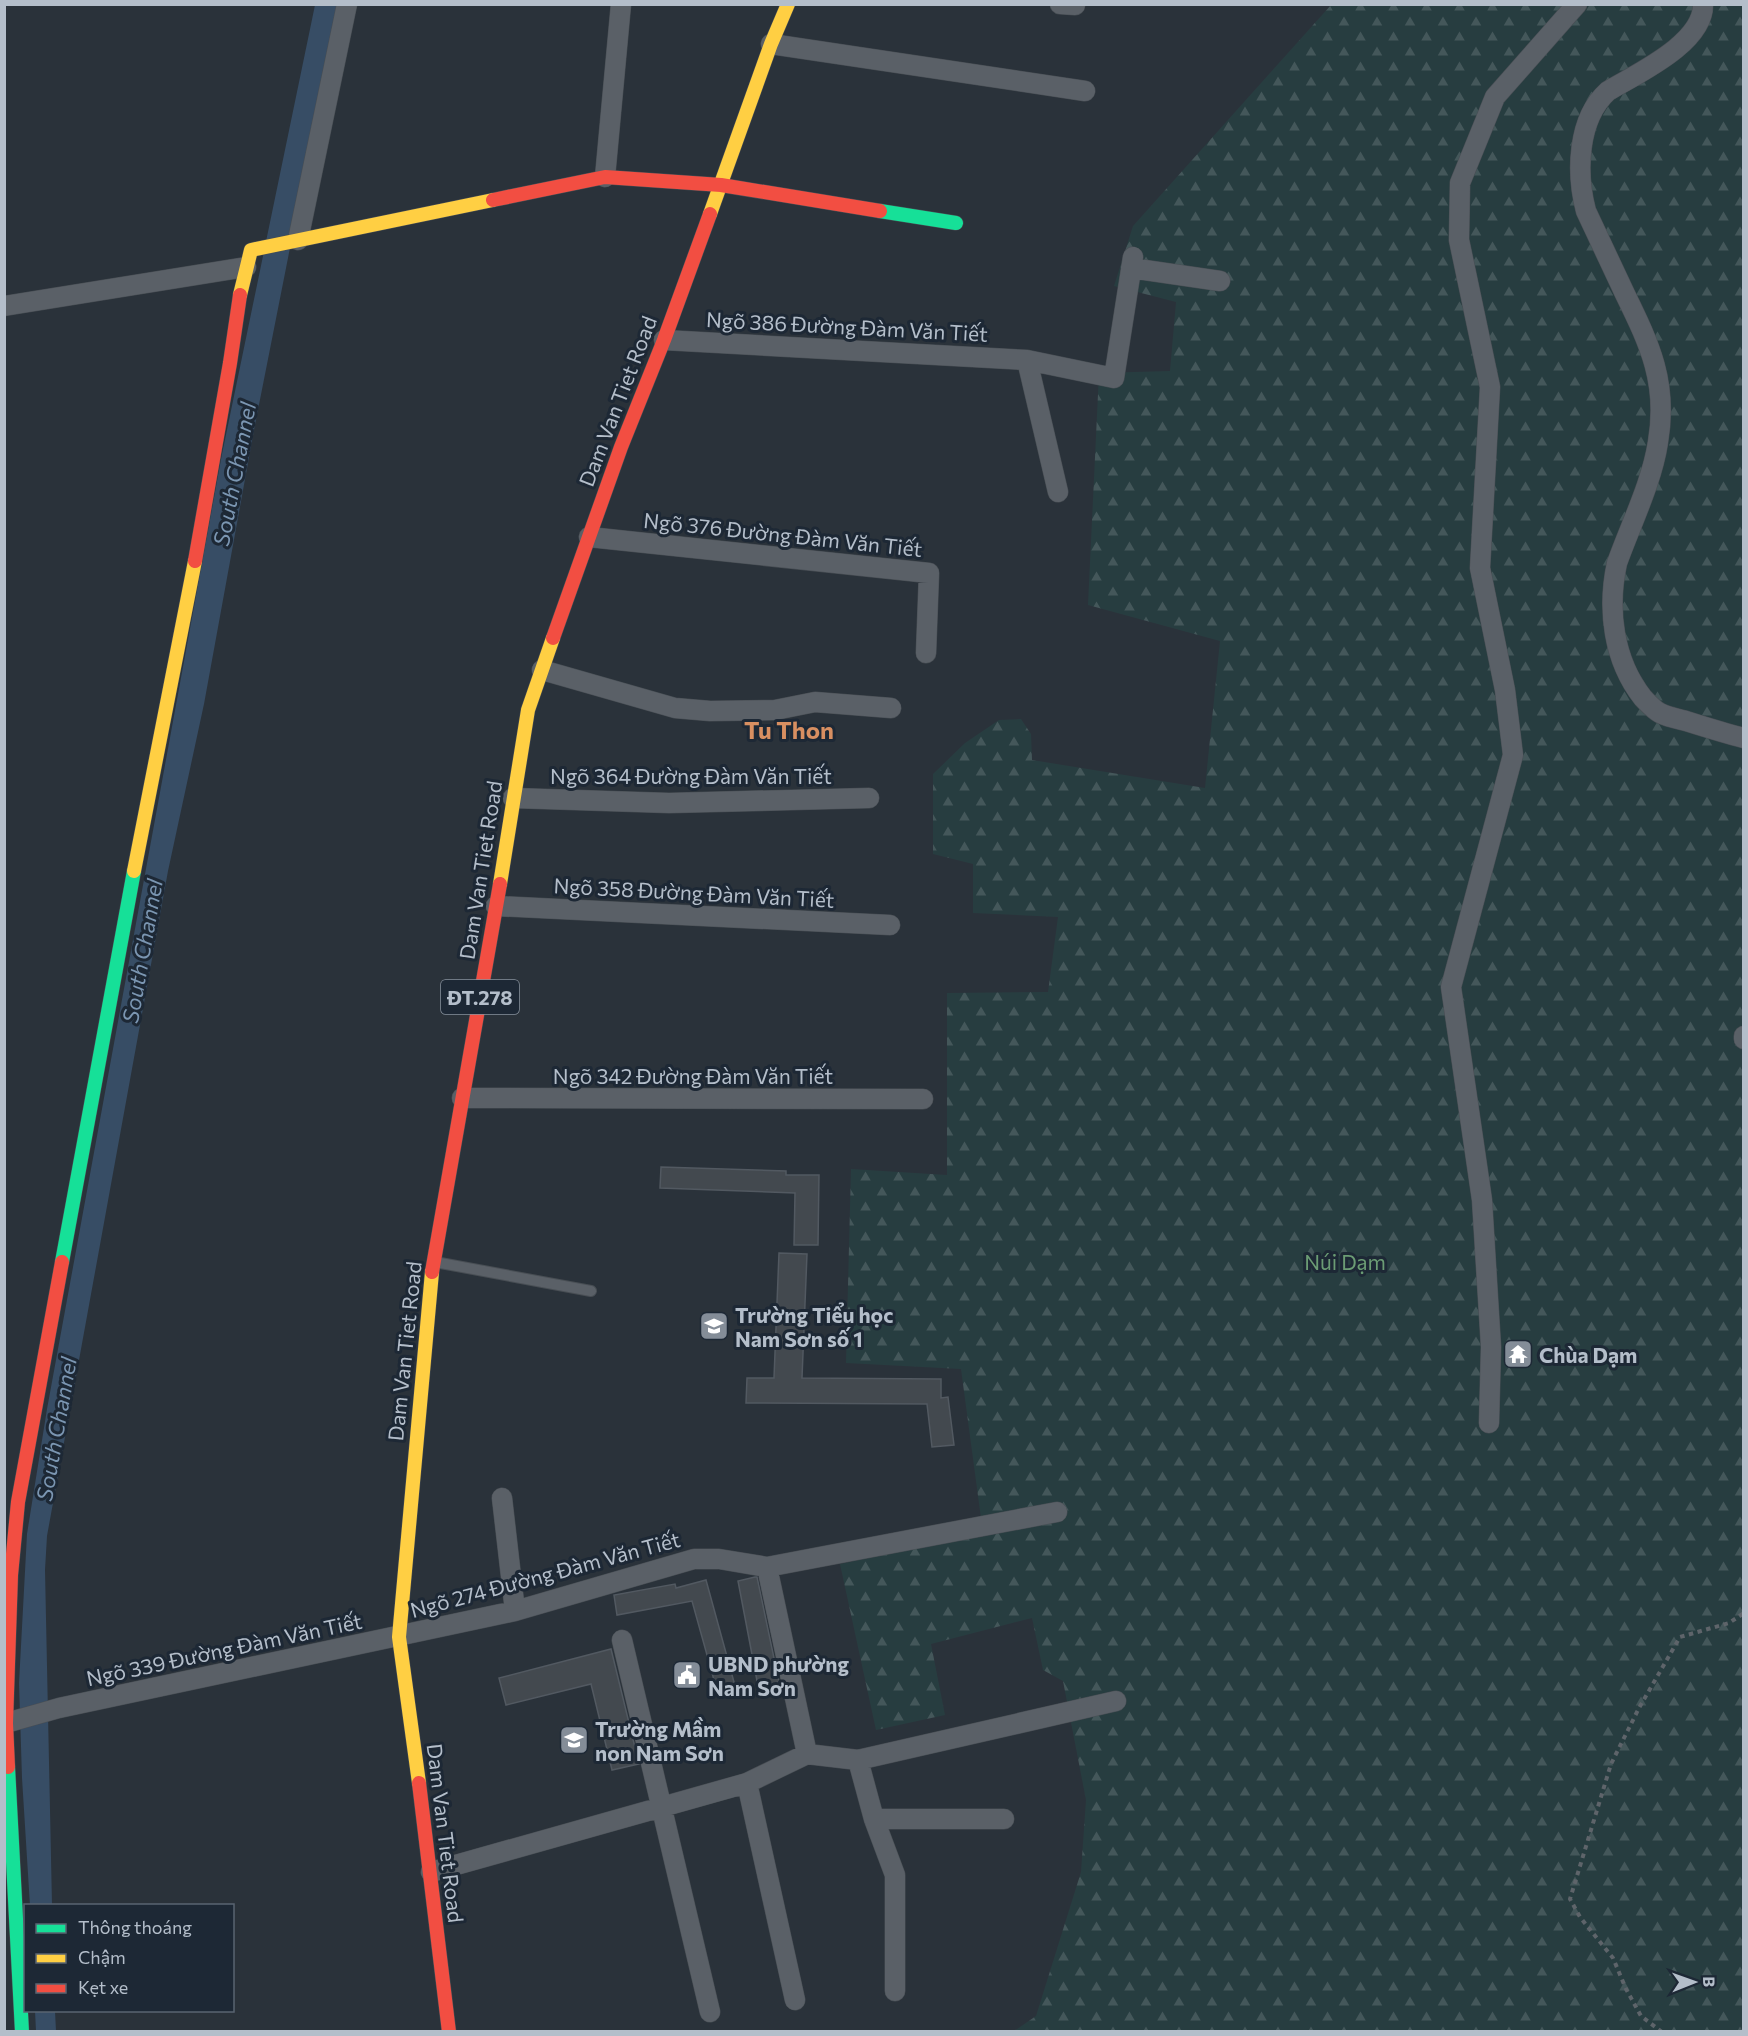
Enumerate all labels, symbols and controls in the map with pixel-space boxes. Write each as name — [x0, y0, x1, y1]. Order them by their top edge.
street label: Ngõ 386 Đường Đàm Văn Tiết — [706, 306, 988, 346]
street label: Dam Van Tiet Road — [573, 312, 661, 490]
water label: South Channel — [207, 399, 261, 548]
street label: Ngõ 376 Đường Đàm Văn Tiết — [642, 507, 924, 561]
district label: Tu Thon — [744, 715, 834, 744]
street label: Ngõ 364 Đường Đàm Văn Tiết — [550, 763, 832, 788]
street label: Dam Van Tiet Road — [454, 779, 506, 961]
street label: Ngõ 358 Đường Đàm Văn Tiết — [553, 872, 835, 912]
water label: South Channel — [116, 876, 168, 1025]
road number: ĐT.278 — [441, 980, 519, 1014]
street label: Ngõ 342 Đường Đàm Văn Tiết — [553, 1063, 833, 1088]
park label: Núi Dạm — [1304, 1249, 1386, 1274]
street label: Dam Van Tiet Road — [382, 1260, 426, 1442]
place label: Trường Tiểu học Nam Sơn số 1 — [735, 1302, 893, 1351]
school or university icon: Trường Tiểu học Nam Sơn số 1 — [698, 1310, 730, 1342]
temple icon: Chùa Dạm — [1502, 1338, 1534, 1370]
place label: Chùa Dạm — [1539, 1342, 1637, 1368]
water label: South Channel — [30, 1354, 82, 1503]
street label: Ngõ 274 Đường Đàm Văn Tiết — [407, 1526, 683, 1622]
street label: Ngõ 339 Đường Đàm Văn Tiết — [84, 1608, 364, 1690]
place label: UBND phường Nam Sơn — [708, 1651, 849, 1700]
public building icon: UBND phường Nam Sơn — [671, 1659, 703, 1691]
place label: Trường Mầm non Nam Sơn — [595, 1716, 724, 1765]
school or university icon: Trường Mầm non Nam Sơn — [558, 1724, 590, 1756]
street label: Dam Van Tiet Road — [423, 1742, 469, 1924]
legend — [24, 1904, 234, 2012]
text: Thông thoáng — [78, 1916, 192, 1938]
text: Chậm — [78, 1946, 126, 1968]
north arrow — [1664, 1952, 1724, 2012]
text: Kẹt xe — [78, 1976, 128, 1998]
text: B — [1700, 1976, 1719, 1988]

